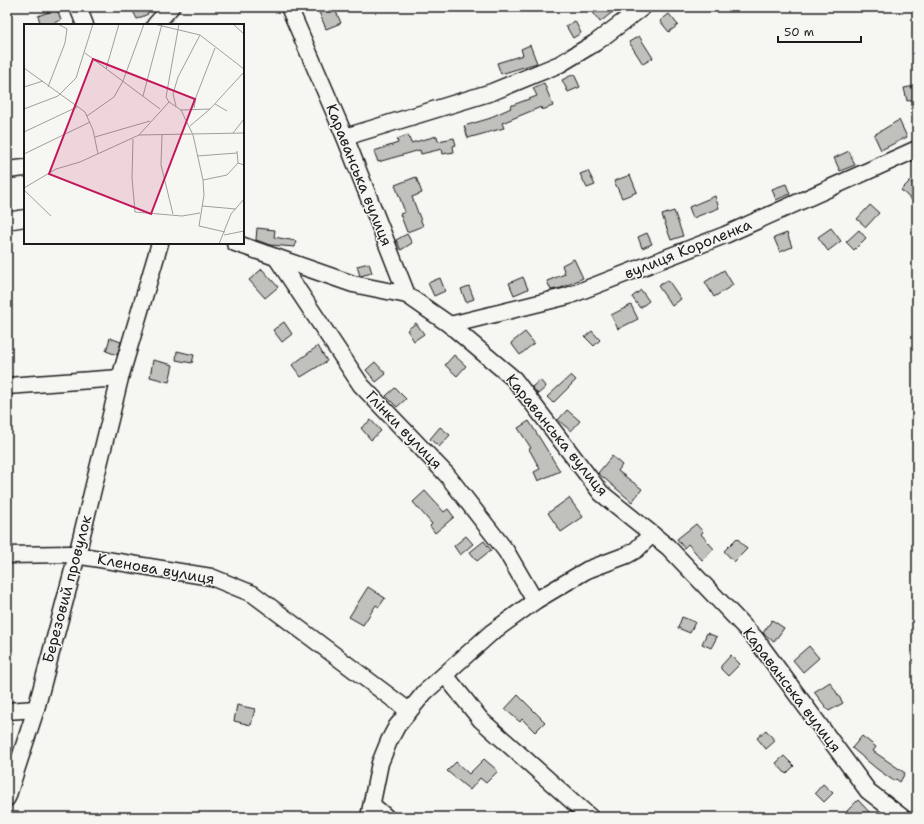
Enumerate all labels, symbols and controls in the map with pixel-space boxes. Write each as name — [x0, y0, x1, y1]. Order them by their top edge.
scale bar — [778, 18, 861, 44]
inset map — [24, 24, 244, 244]
text: 50 m — [784, 24, 814, 40]
street label: Караванська вулиця — [321, 101, 397, 249]
street label: вулиця Короленка — [621, 214, 755, 284]
street label: Караванська вулиця — [501, 370, 613, 500]
street label: Глінки вулиця — [361, 386, 447, 474]
street label: Березовий провулок — [38, 513, 96, 665]
street label: Кленова вулиця — [96, 549, 216, 589]
street label: Караванська вулиця — [738, 623, 846, 757]

